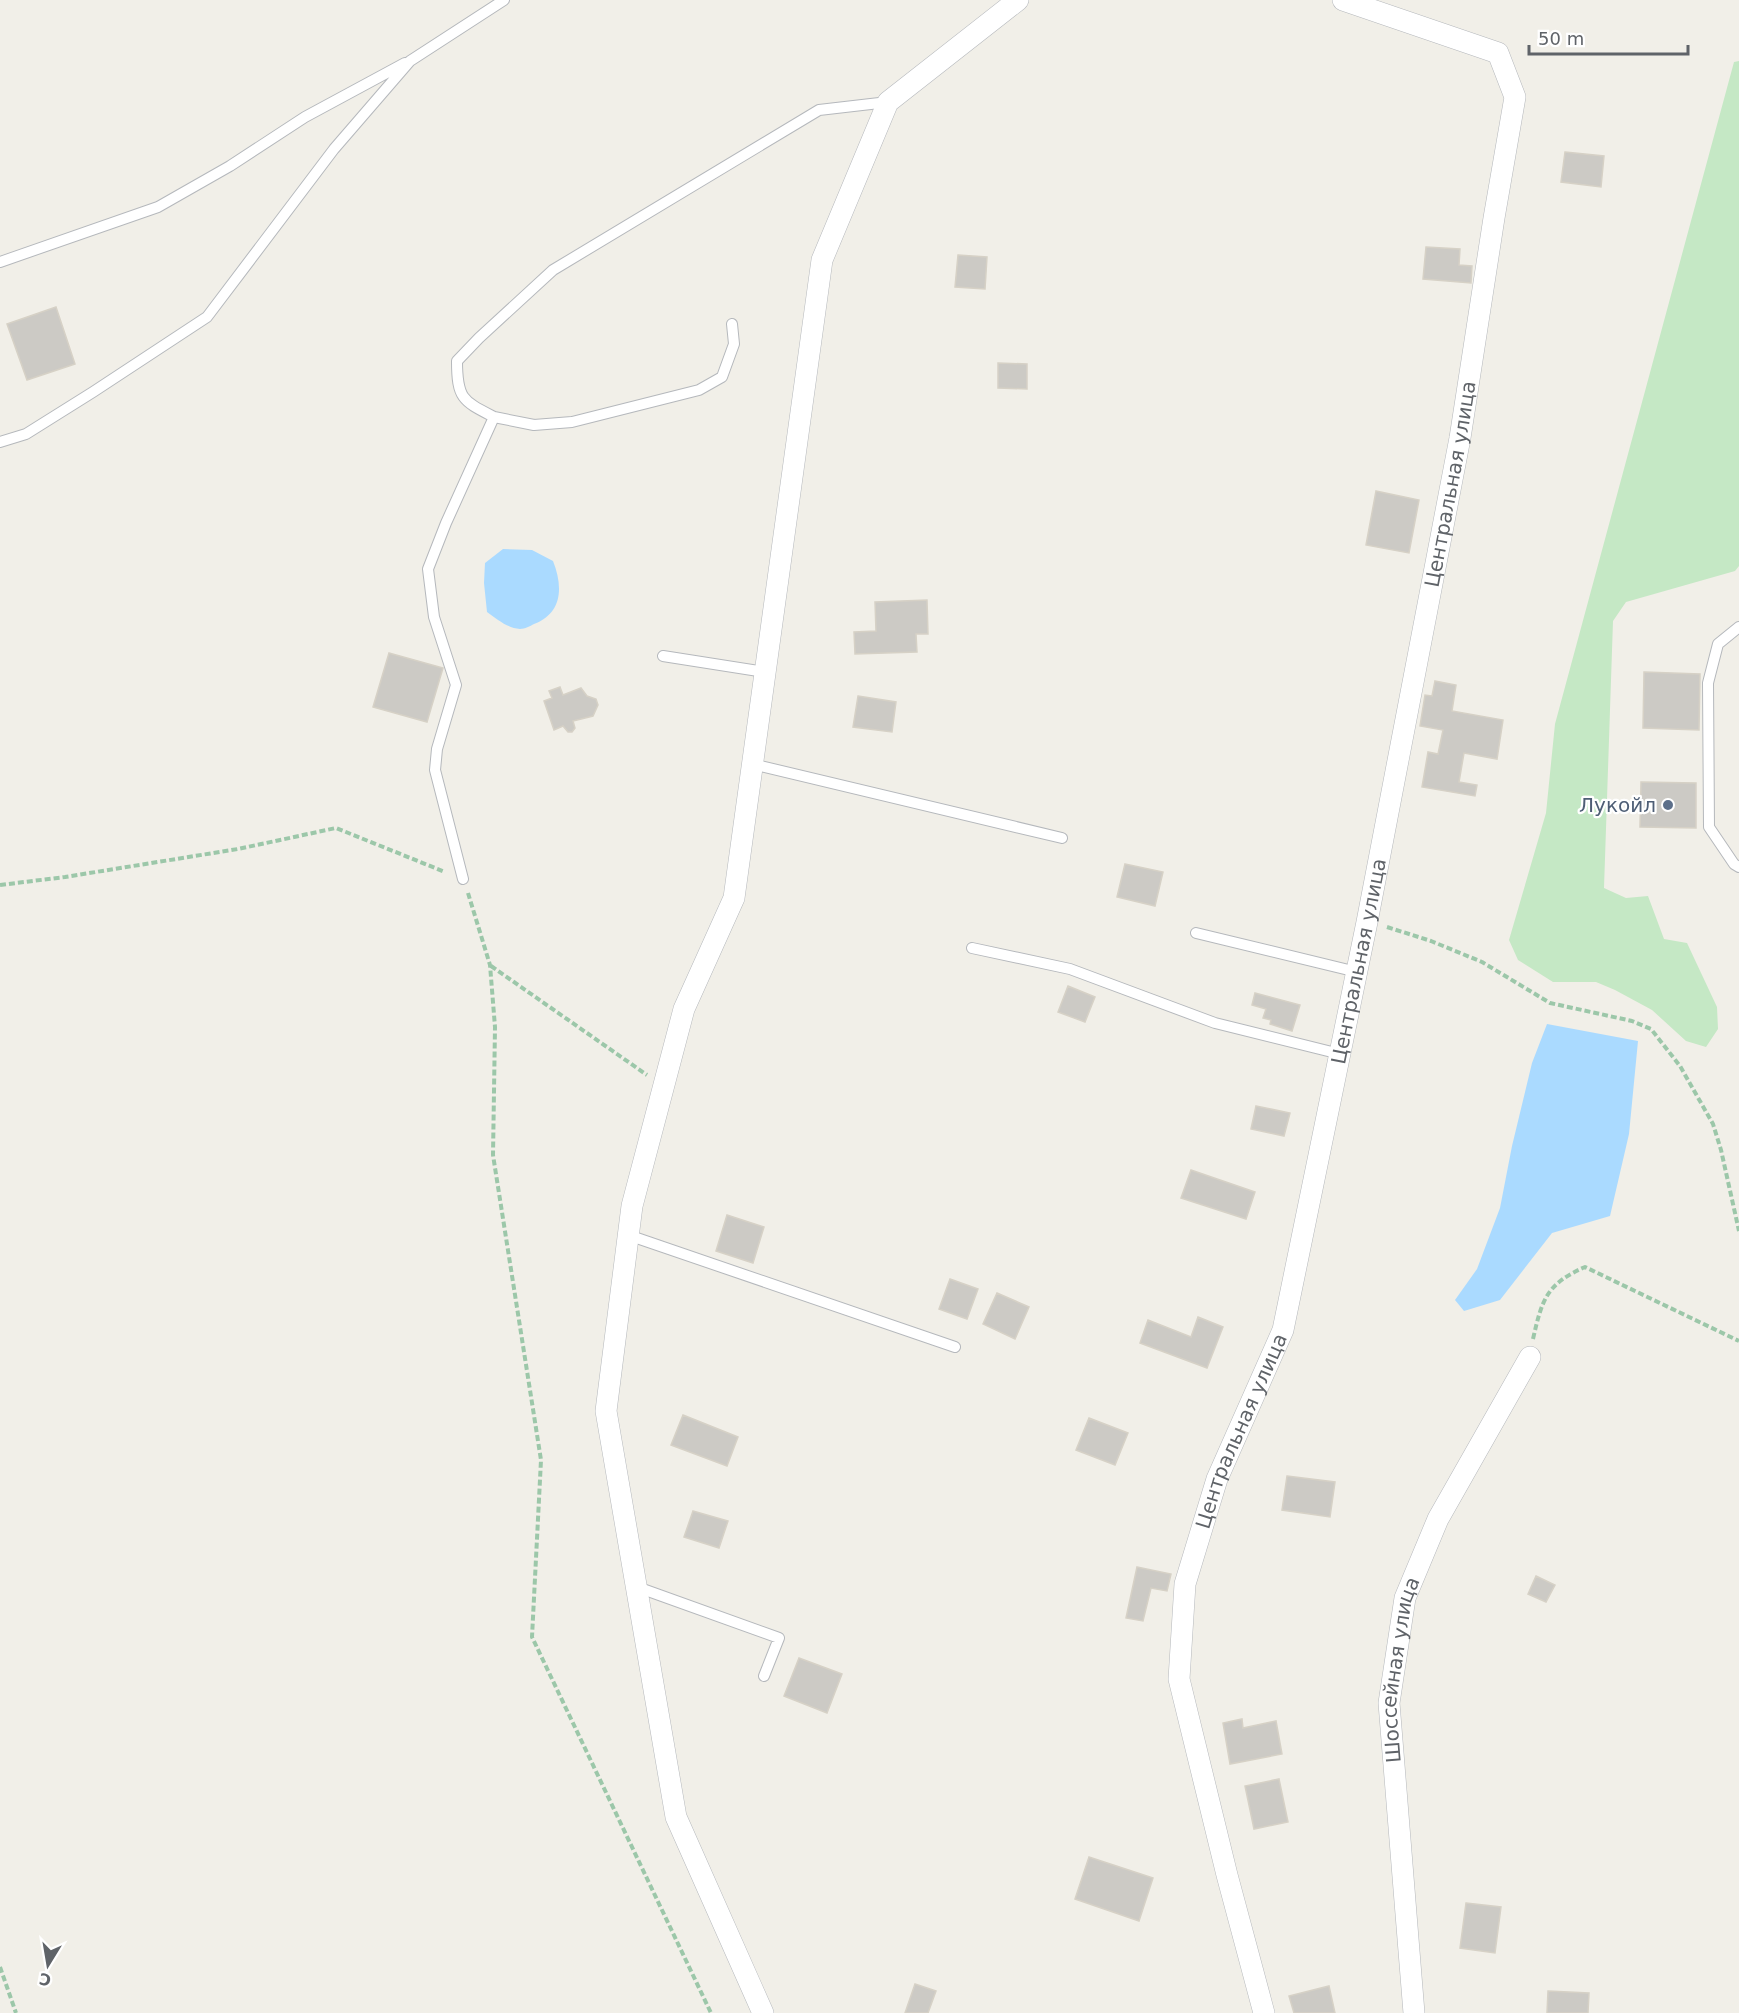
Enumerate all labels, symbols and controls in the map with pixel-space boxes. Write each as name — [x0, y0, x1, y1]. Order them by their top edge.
scale bar — [1529, 18, 1688, 56]
text: 50 m — [1538, 28, 1584, 49]
street label: Центральная улица — [1420, 379, 1481, 589]
place label: Лукойл — [1579, 793, 1656, 817]
marker: Лукойл — [1661, 798, 1675, 812]
street label: Центральная улица — [1326, 856, 1391, 1066]
street label: Центральная улица — [1191, 1330, 1292, 1532]
street label: Шоссейная улица — [1376, 1573, 1425, 1764]
north arrow — [18, 1935, 78, 1995]
text: С — [38, 1969, 53, 1990]

